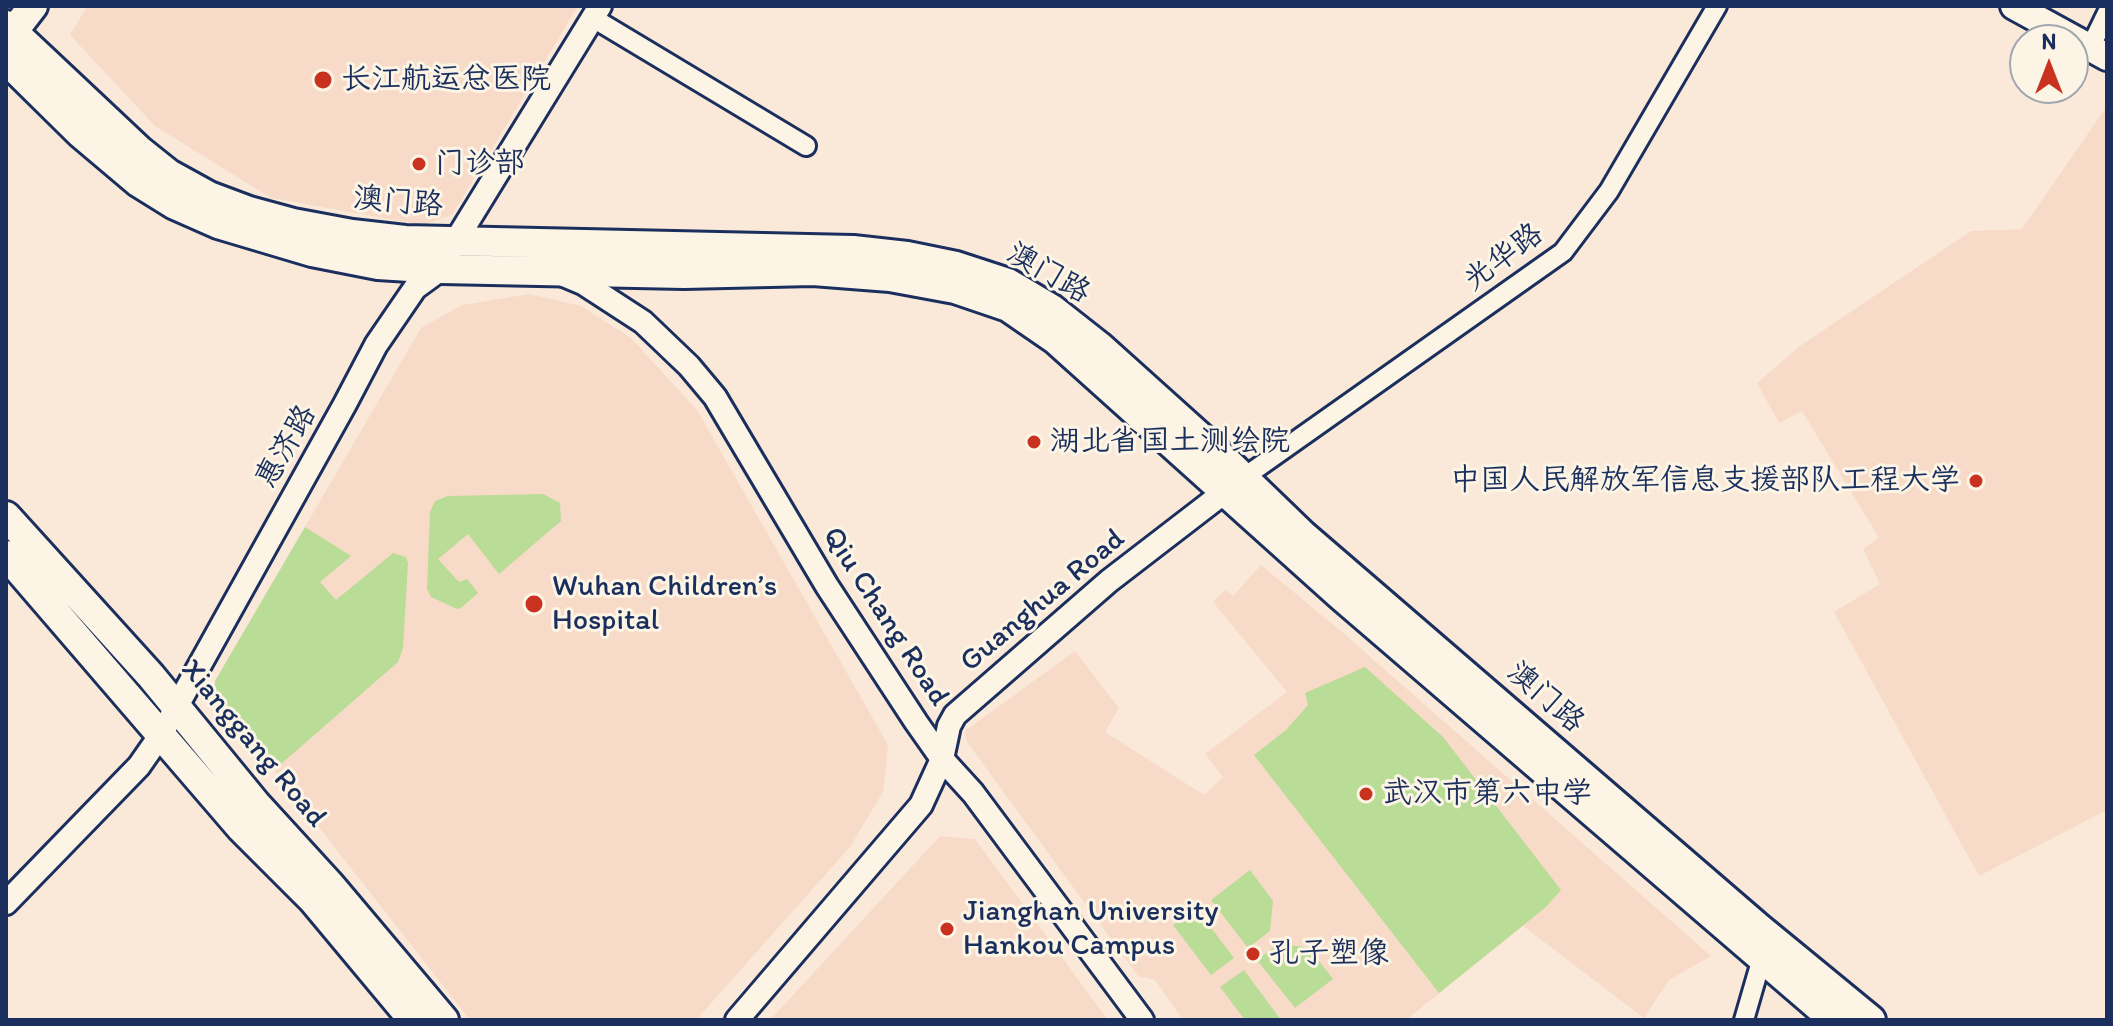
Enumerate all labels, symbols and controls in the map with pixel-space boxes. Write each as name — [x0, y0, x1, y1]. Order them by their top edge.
north arrow — [2009, 24, 2089, 104]
text: N — [2042, 28, 2056, 55]
place label: 长江航运总医院 — [341, 62, 551, 98]
marker: 长江航运总医院 — [312, 69, 334, 91]
place label: 门诊部 — [435, 146, 525, 182]
marker: 门诊部 — [410, 155, 428, 173]
street label: 澳门路 — [352, 181, 444, 225]
street label: 光华路 — [1457, 217, 1551, 299]
street label: 澳门路 — [1000, 236, 1096, 312]
street label: 惠济路 — [249, 399, 325, 495]
place label: 湖北省国土测绘院 — [1050, 424, 1290, 460]
marker: 湖北省国土测绘院 — [1025, 433, 1043, 451]
place label: 中国人民解放军信息支援部队工程大学 — [1450, 463, 1960, 499]
marker: 中国人民解放军信息支援部队工程大学 — [1967, 472, 1985, 490]
street label: Qiu Chang Road — [814, 521, 956, 713]
street label: Guanghua Road — [953, 522, 1133, 680]
place label: Wuhan Children’s Hospital — [552, 569, 777, 640]
marker: Wuhan Children’s Hospital — [523, 593, 545, 615]
street label: Xianggang Road — [172, 653, 334, 835]
street label: 澳门路 — [1499, 655, 1591, 741]
place label: 武汉市第六中学 — [1382, 776, 1592, 812]
marker: 武汉市第六中学 — [1357, 785, 1375, 803]
place label: Jianghan University Hankou Campus — [963, 894, 1219, 964]
marker: Jianghan University Hankou Campus — [938, 920, 956, 938]
place label: 孔子塑像 — [1269, 936, 1389, 972]
marker: 孔子塑像 — [1244, 945, 1262, 963]

